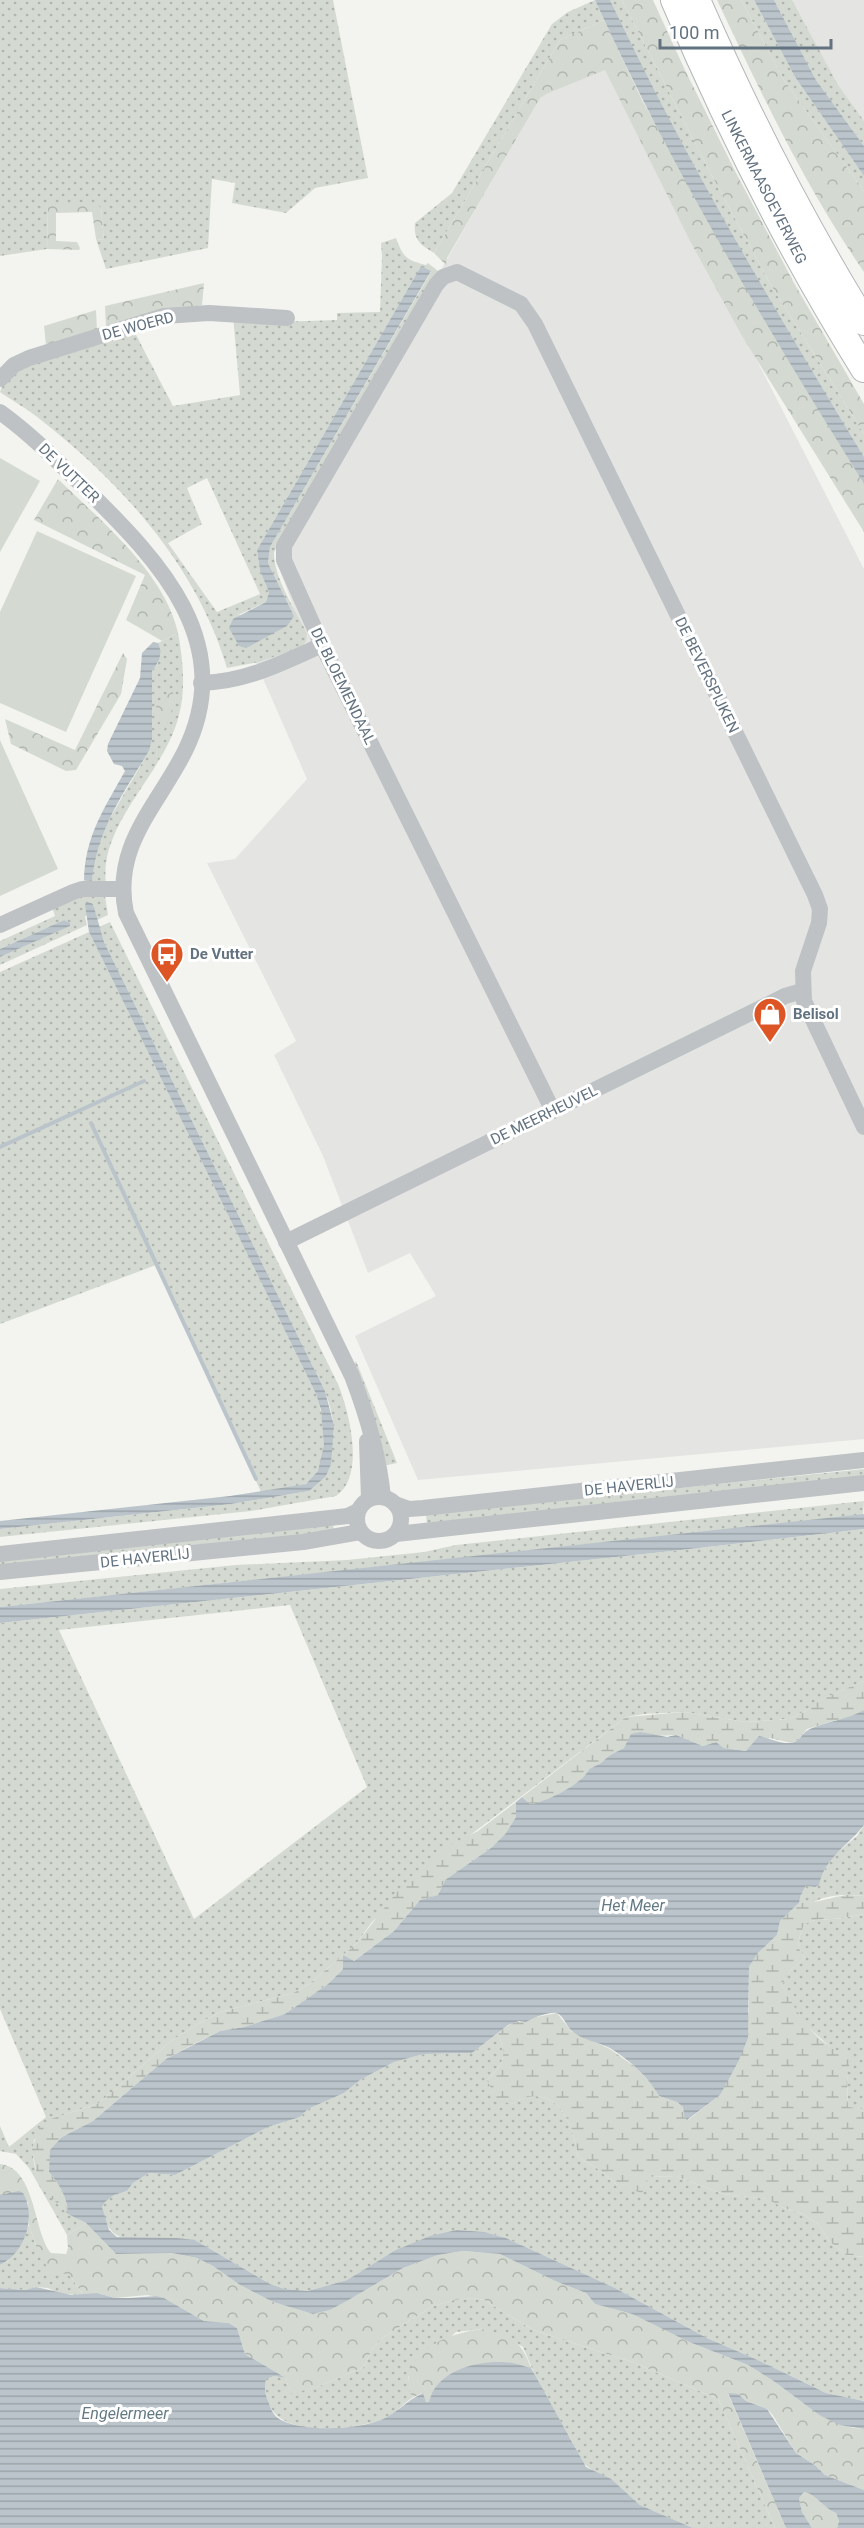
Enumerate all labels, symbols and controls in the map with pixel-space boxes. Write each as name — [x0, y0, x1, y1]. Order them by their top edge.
scale bar — [660, 12, 831, 50]
text: 100 m — [669, 22, 720, 43]
street label: LINKERMAASOEVERWEG — [717, 107, 811, 267]
street label: DE WOERD — [100, 308, 176, 344]
street label: DE VUTTER — [35, 440, 103, 506]
street label: DE BEVERSPIJKEN — [671, 614, 743, 736]
street label: DE BLOEMENDAAL — [307, 625, 379, 747]
bus stop icon: De Vutter — [149, 936, 185, 983]
place label: De Vutter — [190, 945, 254, 963]
shop icon: Belisol — [752, 996, 788, 1043]
place label: Belisol — [793, 1005, 839, 1023]
street label: DE MEERHEUVEL — [488, 1081, 600, 1149]
street label: DE HAVERLIJ — [583, 1472, 675, 1500]
street label: DE HAVERLIJ — [99, 1544, 191, 1572]
water label: Het Meer — [601, 1896, 666, 1915]
water label: Engelermeer — [82, 2404, 169, 2423]

